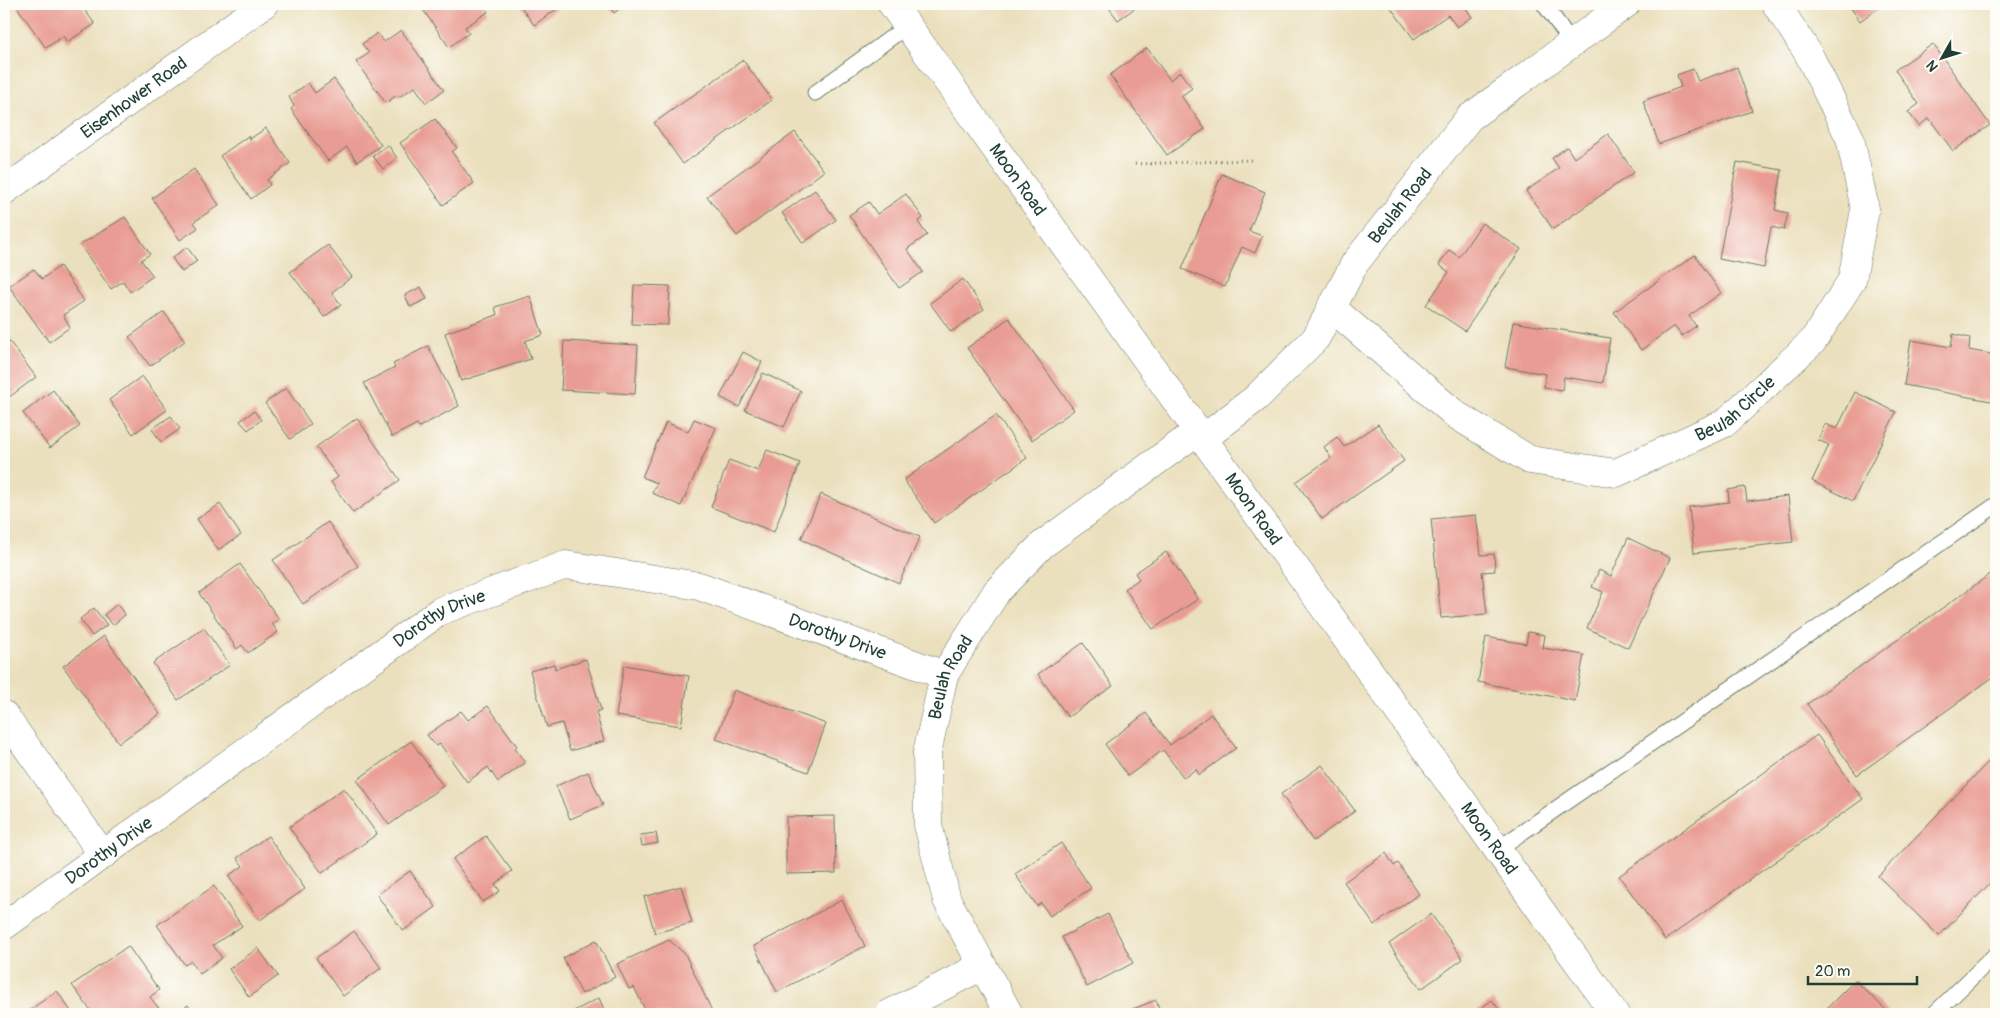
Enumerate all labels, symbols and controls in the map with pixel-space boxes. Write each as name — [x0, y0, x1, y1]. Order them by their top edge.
north arrow — [1918, 32, 1968, 82]
street label: Eisenhower Road — [76, 52, 192, 144]
text: N — [1923, 57, 1942, 75]
street label: Moon Road — [984, 139, 1051, 221]
street label: Beulah Road — [1364, 163, 1438, 249]
street label: Beulah Circle — [1691, 371, 1780, 447]
street label: Moon Road — [1219, 469, 1287, 550]
street label: Dorothy Drive — [389, 584, 489, 653]
street label: Dorothy Drive — [785, 608, 890, 665]
street label: Beulah Road — [924, 631, 978, 722]
street label: Moon Road — [1455, 798, 1522, 879]
street label: Dorothy Drive — [61, 811, 157, 890]
scale bar — [1808, 953, 1916, 985]
text: 20 m — [1815, 962, 1850, 981]

